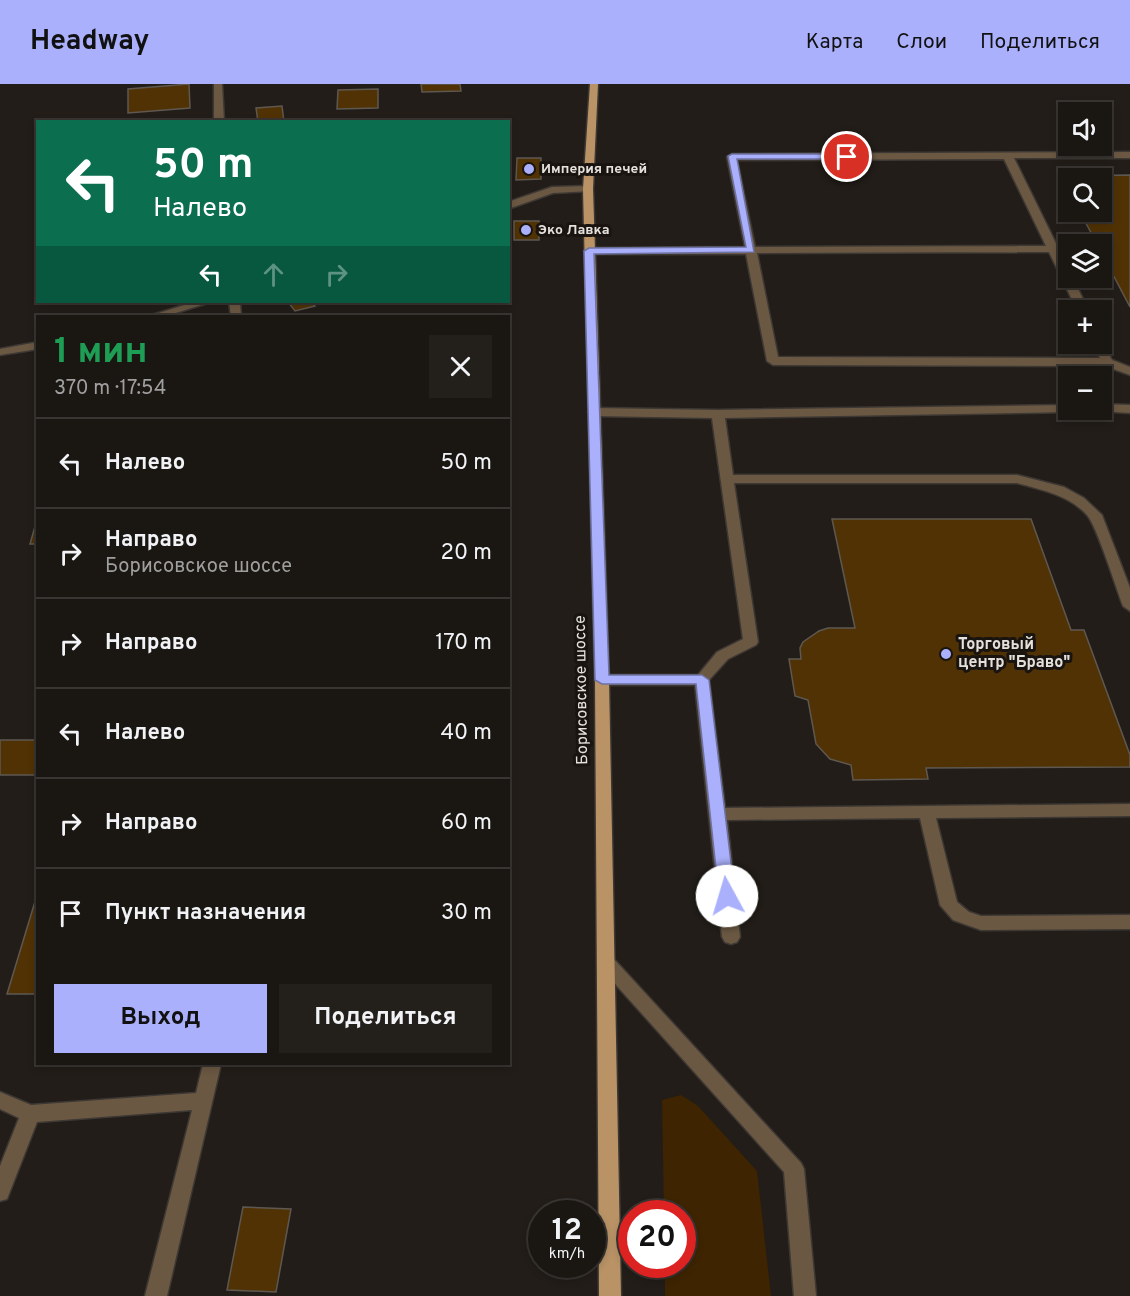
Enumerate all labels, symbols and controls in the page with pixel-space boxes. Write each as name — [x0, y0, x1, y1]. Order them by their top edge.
text: Headway — [30, 24, 149, 60]
text: Карта — [806, 29, 863, 56]
text: Слои — [896, 29, 947, 56]
text: Поделиться — [980, 29, 1100, 56]
map controls — [1058, 102, 1112, 420]
button: sound — [1058, 102, 1112, 156]
pin — [821, 131, 872, 182]
text: 50 m — [153, 140, 254, 193]
icon: arrive — [830, 140, 863, 173]
icon: left — [54, 144, 132, 222]
place label: Империя печей — [541, 161, 647, 178]
marker: Империя печей — [522, 162, 536, 176]
button: search — [1058, 168, 1112, 222]
text: Налево — [153, 192, 247, 226]
place label: Эко Лавка — [538, 222, 610, 239]
marker: Эко Лавка — [519, 223, 533, 237]
button: layers — [1058, 234, 1112, 288]
icon: left — [194, 258, 227, 291]
icon: ahead — [257, 258, 290, 291]
icon: right — [320, 258, 353, 291]
button: + — [1058, 300, 1112, 354]
text: 1 мин — [54, 330, 148, 376]
button: close — [429, 335, 492, 398]
button: − — [1058, 366, 1112, 420]
text: 370 m · 17:54 — [54, 376, 166, 402]
icon: left — [54, 447, 87, 480]
text: Налево — [105, 450, 185, 477]
text: 50 m — [440, 450, 492, 477]
text: Направо — [105, 527, 197, 554]
icon: right — [54, 537, 87, 570]
text: 20 m — [441, 540, 492, 567]
text: Борисовское шоссе — [105, 554, 292, 580]
street label: Борисовское шоссе — [571, 615, 593, 765]
icon: right — [54, 627, 87, 660]
text: Направо — [105, 630, 197, 657]
text: 170 m — [435, 630, 492, 657]
place label: Торговый центр "Браво" — [958, 635, 1070, 673]
marker: Торговый центр "Браво" — [939, 647, 953, 661]
icon: left — [54, 717, 87, 750]
text: Налево — [105, 720, 185, 747]
text: 40 m — [440, 720, 492, 747]
icon: right — [54, 807, 87, 840]
text: Направо — [105, 810, 197, 837]
text: 60 m — [441, 810, 492, 837]
position arrow — [695, 864, 759, 928]
icon: arrive — [54, 897, 87, 930]
text: Пункт назначения — [105, 900, 306, 927]
text: 30 m — [441, 900, 492, 927]
button: Выход — [54, 984, 267, 1053]
button: Поделиться — [279, 984, 492, 1053]
speed limit sign: 20 — [618, 1200, 696, 1278]
text: 12 — [552, 1213, 582, 1250]
text: km/h — [549, 1245, 585, 1264]

